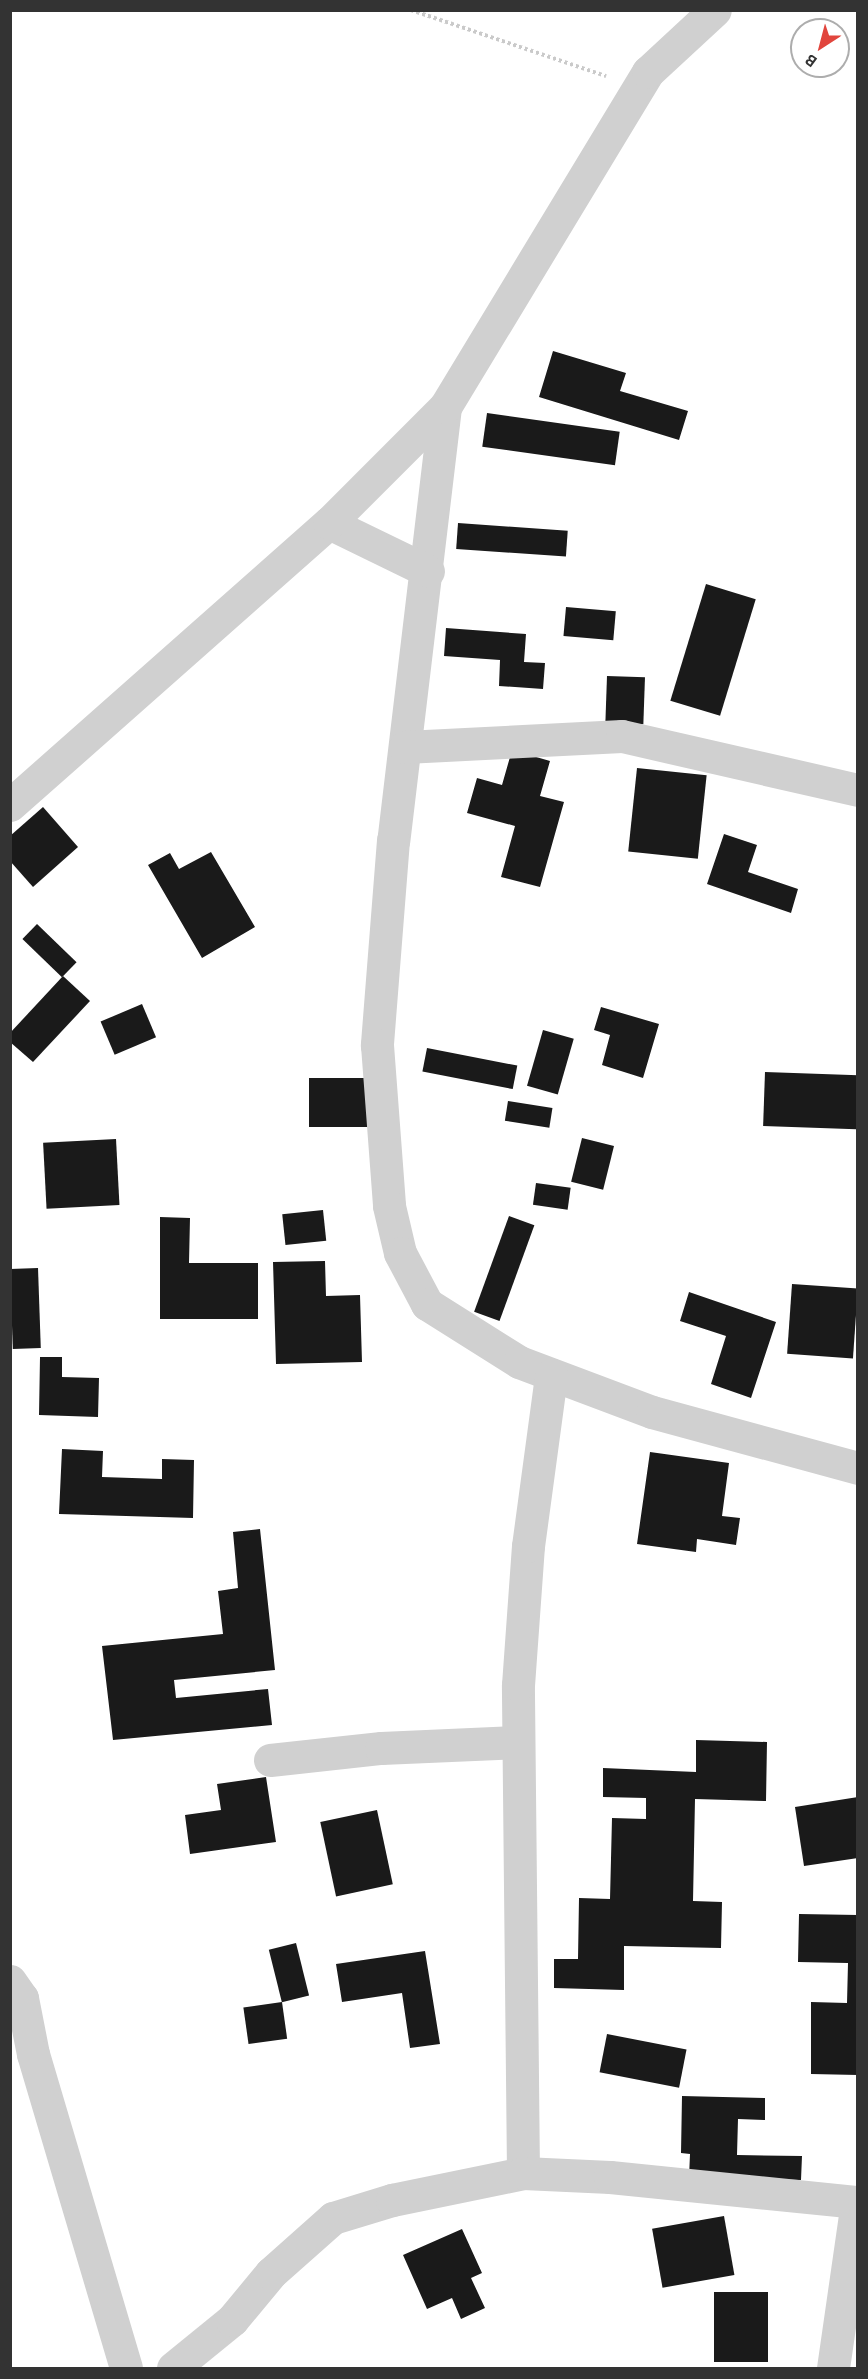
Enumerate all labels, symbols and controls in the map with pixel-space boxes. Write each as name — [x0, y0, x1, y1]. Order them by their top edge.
north arrow — [790, 18, 850, 78]
text: B — [800, 49, 821, 73]

